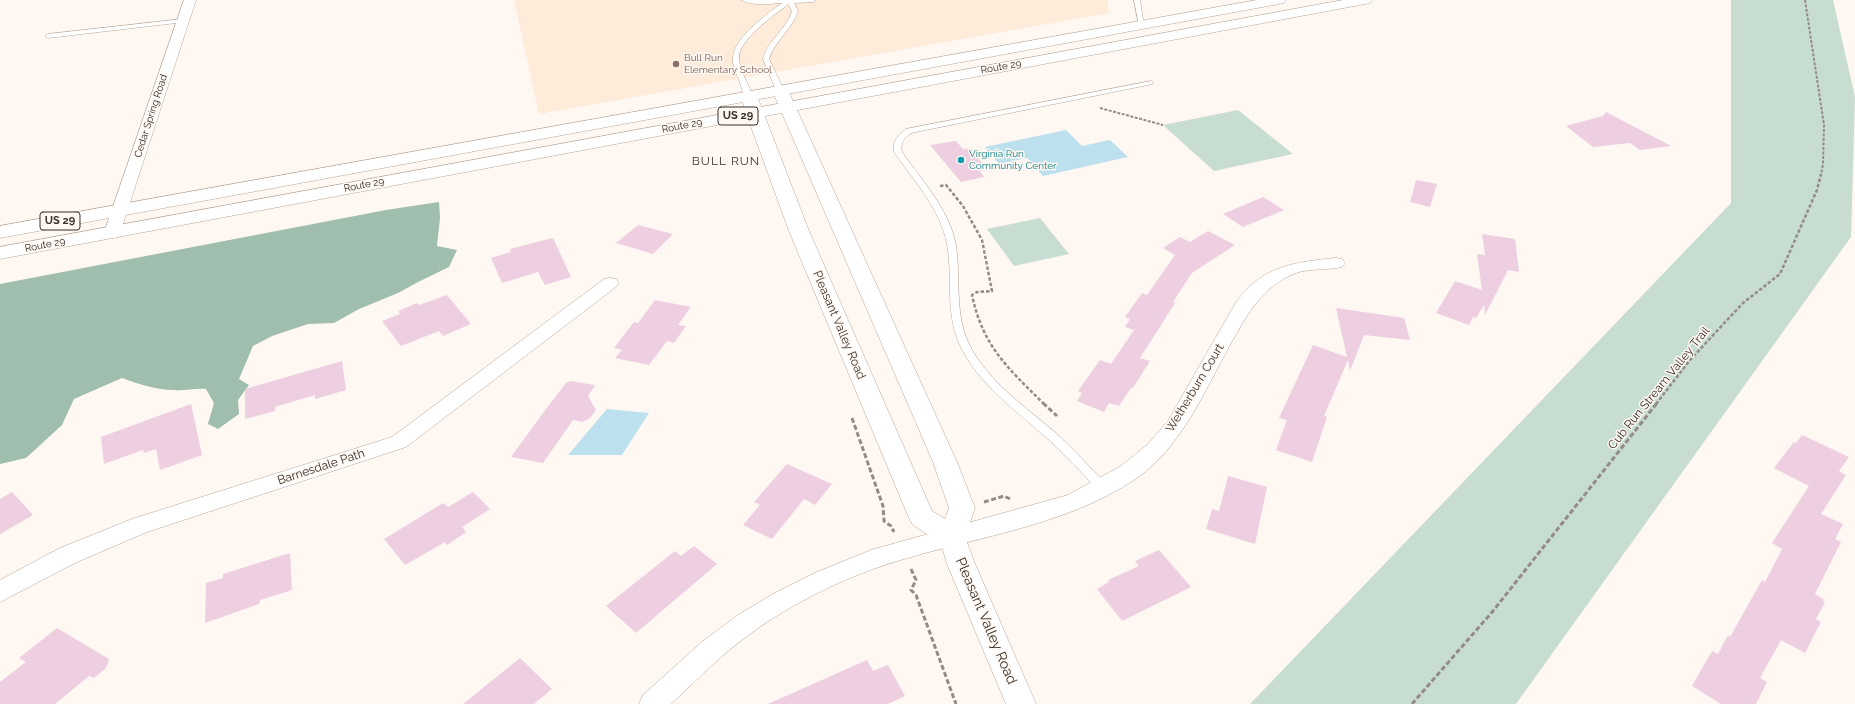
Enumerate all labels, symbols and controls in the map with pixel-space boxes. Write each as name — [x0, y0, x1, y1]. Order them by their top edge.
place label: Bull Run Elementary School — [684, 52, 772, 76]
street label: Route 29 — [980, 58, 1022, 76]
marker: Bull Run Elementary School — [671, 59, 681, 69]
street label: Cedar Spring Road — [132, 73, 170, 159]
road number: US 29 — [718, 107, 758, 125]
street label: Route 29 — [661, 116, 703, 136]
place label: Virginia Run Community Center — [969, 148, 1057, 172]
district label: BULL RUN — [692, 154, 760, 168]
marker: Virginia Run Community Center — [956, 155, 966, 165]
street label: Route 29 — [343, 175, 385, 195]
road number: US 29 — [40, 212, 80, 230]
street label: Route 29 — [24, 235, 66, 255]
street label: Pleasant Valley Road — [810, 269, 868, 381]
street label: Cub Run Stream Valley Trail — [1605, 324, 1713, 452]
street label: Wetherburn Court — [1163, 341, 1227, 435]
street label: Barnesdale Path — [276, 446, 366, 488]
street label: Pleasant Valley Road — [952, 555, 1020, 687]

